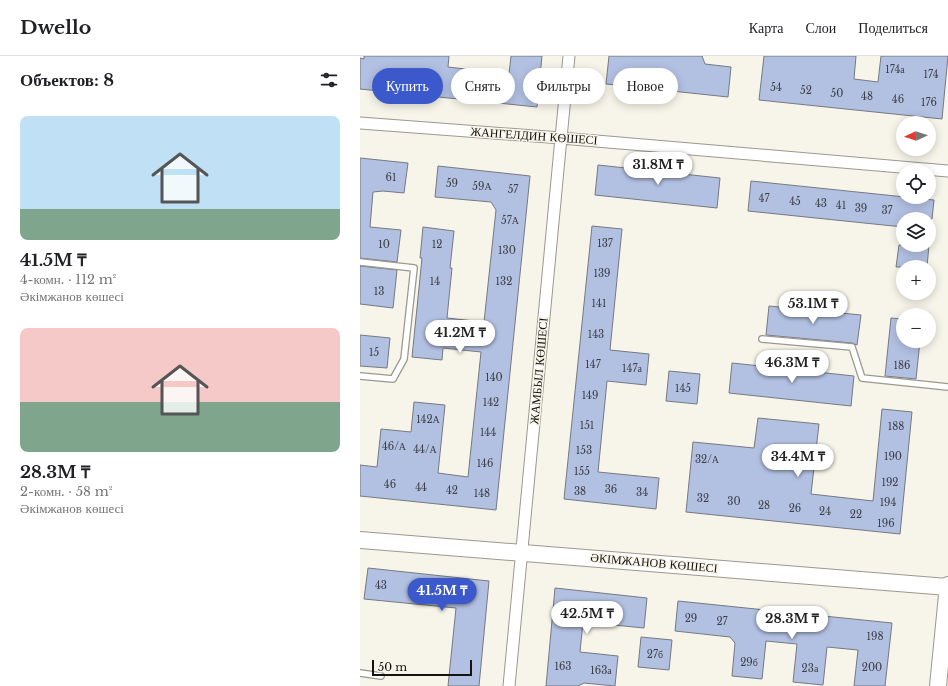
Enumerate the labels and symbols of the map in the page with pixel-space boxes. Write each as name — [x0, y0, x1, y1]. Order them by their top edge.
house number: 174а — [885, 63, 905, 76]
house number: 174 — [923, 68, 939, 81]
house number: 54 — [770, 81, 782, 94]
house number: 52 — [800, 84, 812, 97]
house number: 50 — [831, 87, 843, 100]
house number: 48 — [861, 90, 873, 103]
house number: 46 — [892, 93, 904, 106]
house number: 176 — [921, 96, 937, 109]
north arrow — [896, 116, 936, 156]
street label: ЖАНГЕЛДИН КӨШЕСІ — [470, 124, 598, 147]
pin: 31.8M ₸ — [621, 152, 695, 186]
house number: 61 — [386, 171, 396, 184]
house number: 59 — [446, 177, 458, 190]
house number: 59А — [472, 180, 492, 193]
house number: 57 — [508, 183, 519, 196]
house number: 47 — [759, 192, 770, 205]
house number: 45 — [789, 195, 801, 208]
house number: 43 — [815, 197, 827, 210]
house number: 41 — [836, 199, 846, 212]
house number: 39 — [855, 202, 867, 215]
house number: 37 — [881, 204, 894, 217]
house number: 57А — [501, 214, 520, 227]
house number: 137 — [597, 237, 614, 250]
house number: 10 — [378, 238, 390, 251]
house number: 12 — [432, 238, 442, 251]
house number: 130 — [498, 244, 516, 257]
house number: 139 — [593, 267, 611, 280]
house number: 14 — [430, 275, 440, 288]
house number: 132 — [496, 275, 512, 288]
house number: 13 — [374, 285, 384, 298]
pin: 53.1M ₸ — [776, 291, 850, 325]
house number: 141 — [592, 297, 606, 310]
street label: ЖАМБЫЛ КӨШЕСІ — [526, 317, 551, 425]
pin: 41.2M ₸ — [423, 320, 497, 354]
house number: 143 — [588, 328, 604, 341]
house number: 15 — [369, 346, 379, 359]
pin: 46.3M ₸ — [755, 350, 829, 384]
house number: 147 — [585, 358, 602, 371]
house number: 186 — [894, 359, 910, 372]
house number: 147а — [622, 362, 642, 375]
house number: 140 — [485, 371, 503, 384]
house number: 145 — [675, 382, 691, 395]
house number: 149 — [582, 389, 598, 402]
house number: 142 — [483, 396, 499, 409]
house number: 142А — [416, 413, 441, 426]
house number: 151 — [580, 419, 594, 432]
house number: 188 — [888, 420, 904, 433]
house number: 144 — [480, 426, 496, 439]
house number: 46/А — [382, 440, 407, 453]
house number: 44/А — [413, 443, 438, 456]
house number: 153 — [576, 444, 592, 457]
pin: 34.4M ₸ — [761, 444, 835, 478]
house number: 190 — [884, 450, 902, 463]
house number: 32/А — [695, 453, 720, 466]
house number: 146 — [477, 457, 493, 470]
house number: 155 — [574, 465, 590, 478]
house number: 192 — [881, 476, 899, 489]
house number: 46 — [384, 478, 396, 491]
house number: 44 — [415, 481, 427, 494]
house number: 36 — [605, 483, 617, 496]
house number: 42 — [446, 484, 458, 497]
house number: 38 — [574, 485, 586, 498]
house number: 34 — [636, 486, 648, 499]
house number: 148 — [474, 487, 490, 500]
house number: 32 — [697, 492, 709, 505]
house number: 30 — [727, 495, 741, 508]
house number: 194 — [880, 496, 897, 509]
house number: 28 — [758, 499, 770, 512]
house number: 26 — [789, 502, 801, 515]
house number: 24 — [819, 505, 831, 518]
house number: 22 — [850, 508, 862, 521]
house number: 196 — [877, 517, 895, 530]
street label: ӘКІМЖАНОВ КӨШЕСІ — [590, 549, 718, 576]
pin: 41.5M ₸ — [405, 578, 479, 612]
house number: 43 — [375, 579, 387, 592]
pin: 42.5M ₸ — [550, 601, 624, 635]
pin: 28.3M ₸ — [755, 606, 829, 640]
house number: 29 — [685, 612, 697, 625]
house number: 27 — [716, 615, 729, 628]
house number: 198 — [867, 630, 883, 643]
house number: 27б — [647, 648, 663, 661]
house number: 29б — [740, 656, 758, 669]
scale bar — [372, 658, 472, 677]
house number: 163 — [554, 660, 572, 673]
house number: 200 — [862, 661, 882, 674]
house number: 23а — [802, 662, 819, 675]
house number: 163а — [590, 664, 612, 677]

